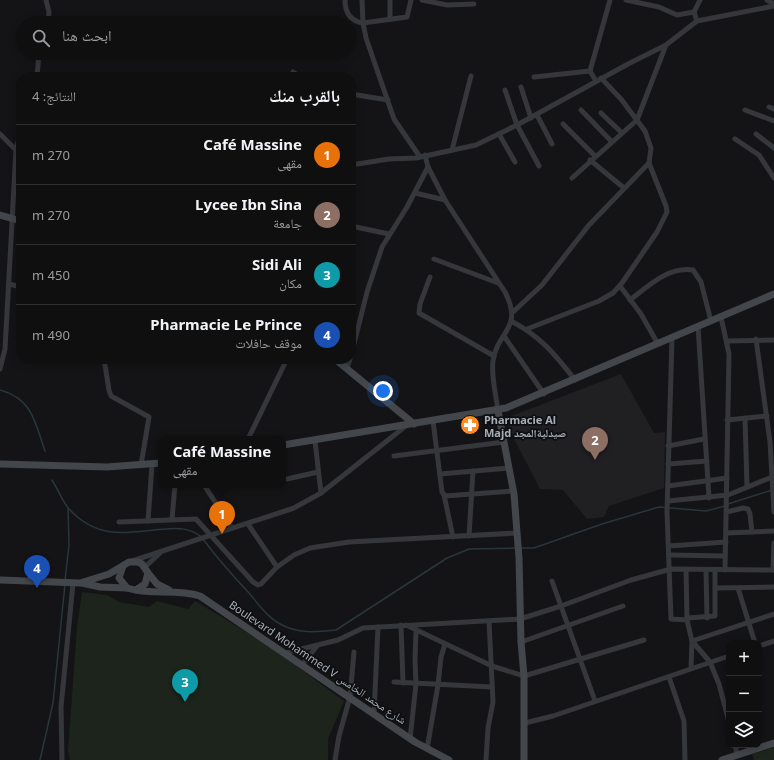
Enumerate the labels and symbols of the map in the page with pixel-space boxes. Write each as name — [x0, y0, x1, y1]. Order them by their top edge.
your location — [373, 381, 393, 401]
place label: Pharmacie Al Majd صيدليةالمجد — [484, 412, 566, 440]
pharmacy icon: Pharmacie Al Majd صيدليةالمجد — [459, 414, 481, 436]
pin: 2 — [582, 427, 608, 460]
pin: 1 — [209, 501, 235, 534]
pin: 4 — [24, 555, 50, 588]
street label: Boulevard Mohammed V شارع محمد الخامس — [227, 597, 409, 727]
pin: 3 — [172, 669, 198, 702]

